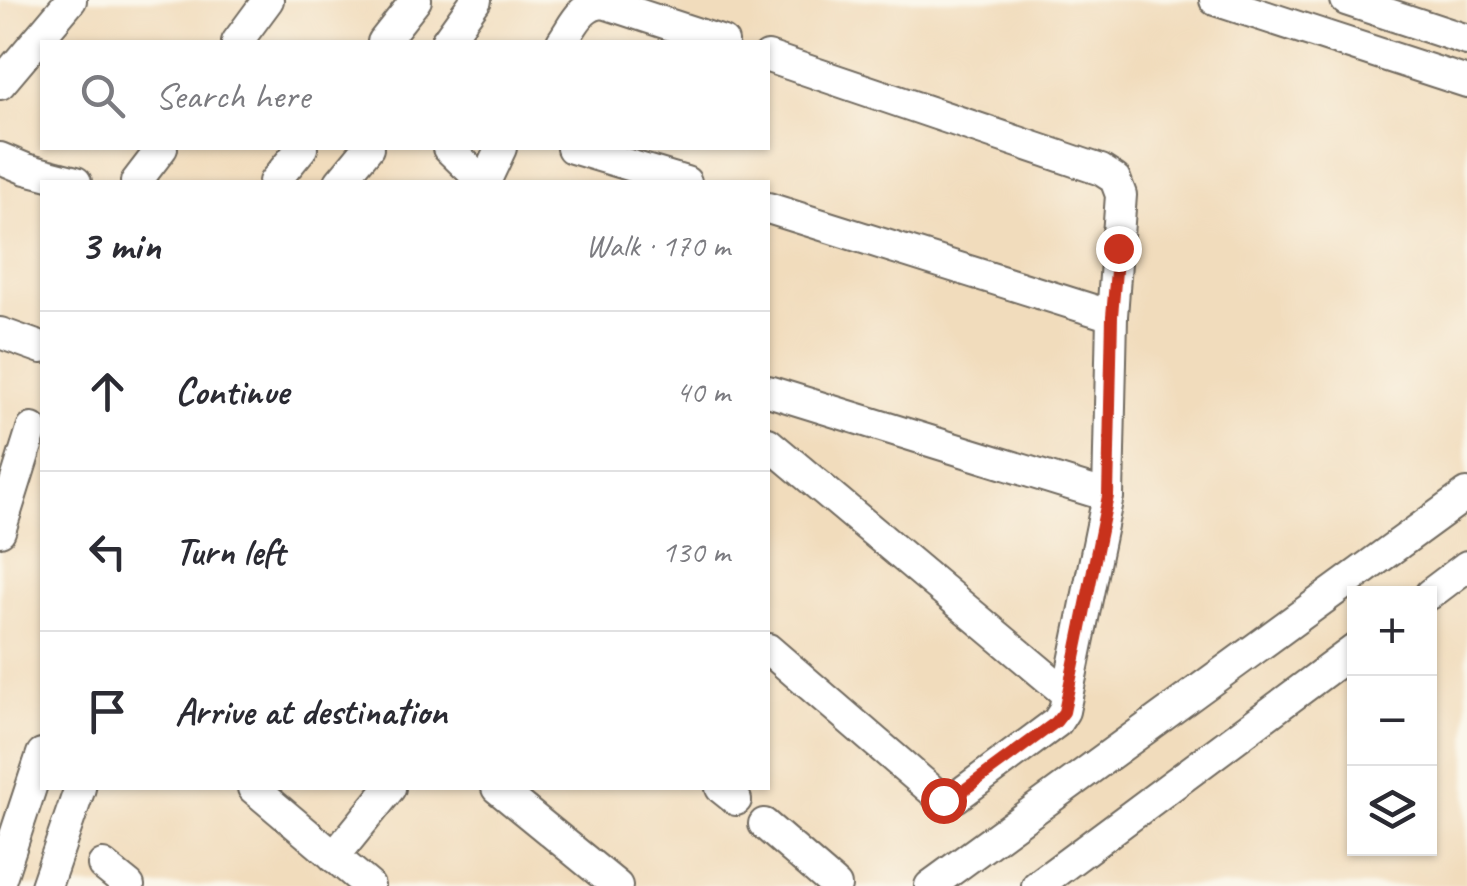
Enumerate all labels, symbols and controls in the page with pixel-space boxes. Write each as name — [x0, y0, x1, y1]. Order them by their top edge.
search box — [40, 40, 770, 150]
icon: search — [75, 68, 130, 123]
text: Search here — [155, 72, 310, 119]
text: 3 min — [80, 219, 160, 272]
text: Walk · 170 m — [586, 225, 730, 266]
route end — [1096, 226, 1142, 272]
icon: ahead — [80, 364, 135, 419]
text: Continue — [175, 368, 289, 415]
text: 40 m — [676, 371, 730, 412]
icon: left — [80, 524, 135, 579]
text: Turn left — [175, 528, 285, 575]
text: 130 m — [661, 531, 730, 572]
map controls — [1347, 586, 1437, 856]
button: + — [1347, 586, 1437, 676]
button: − — [1347, 676, 1437, 766]
icon: arrive — [80, 684, 135, 739]
text: Arrive at destination — [175, 688, 447, 735]
button: layers — [1347, 766, 1437, 856]
route start — [921, 778, 967, 824]

